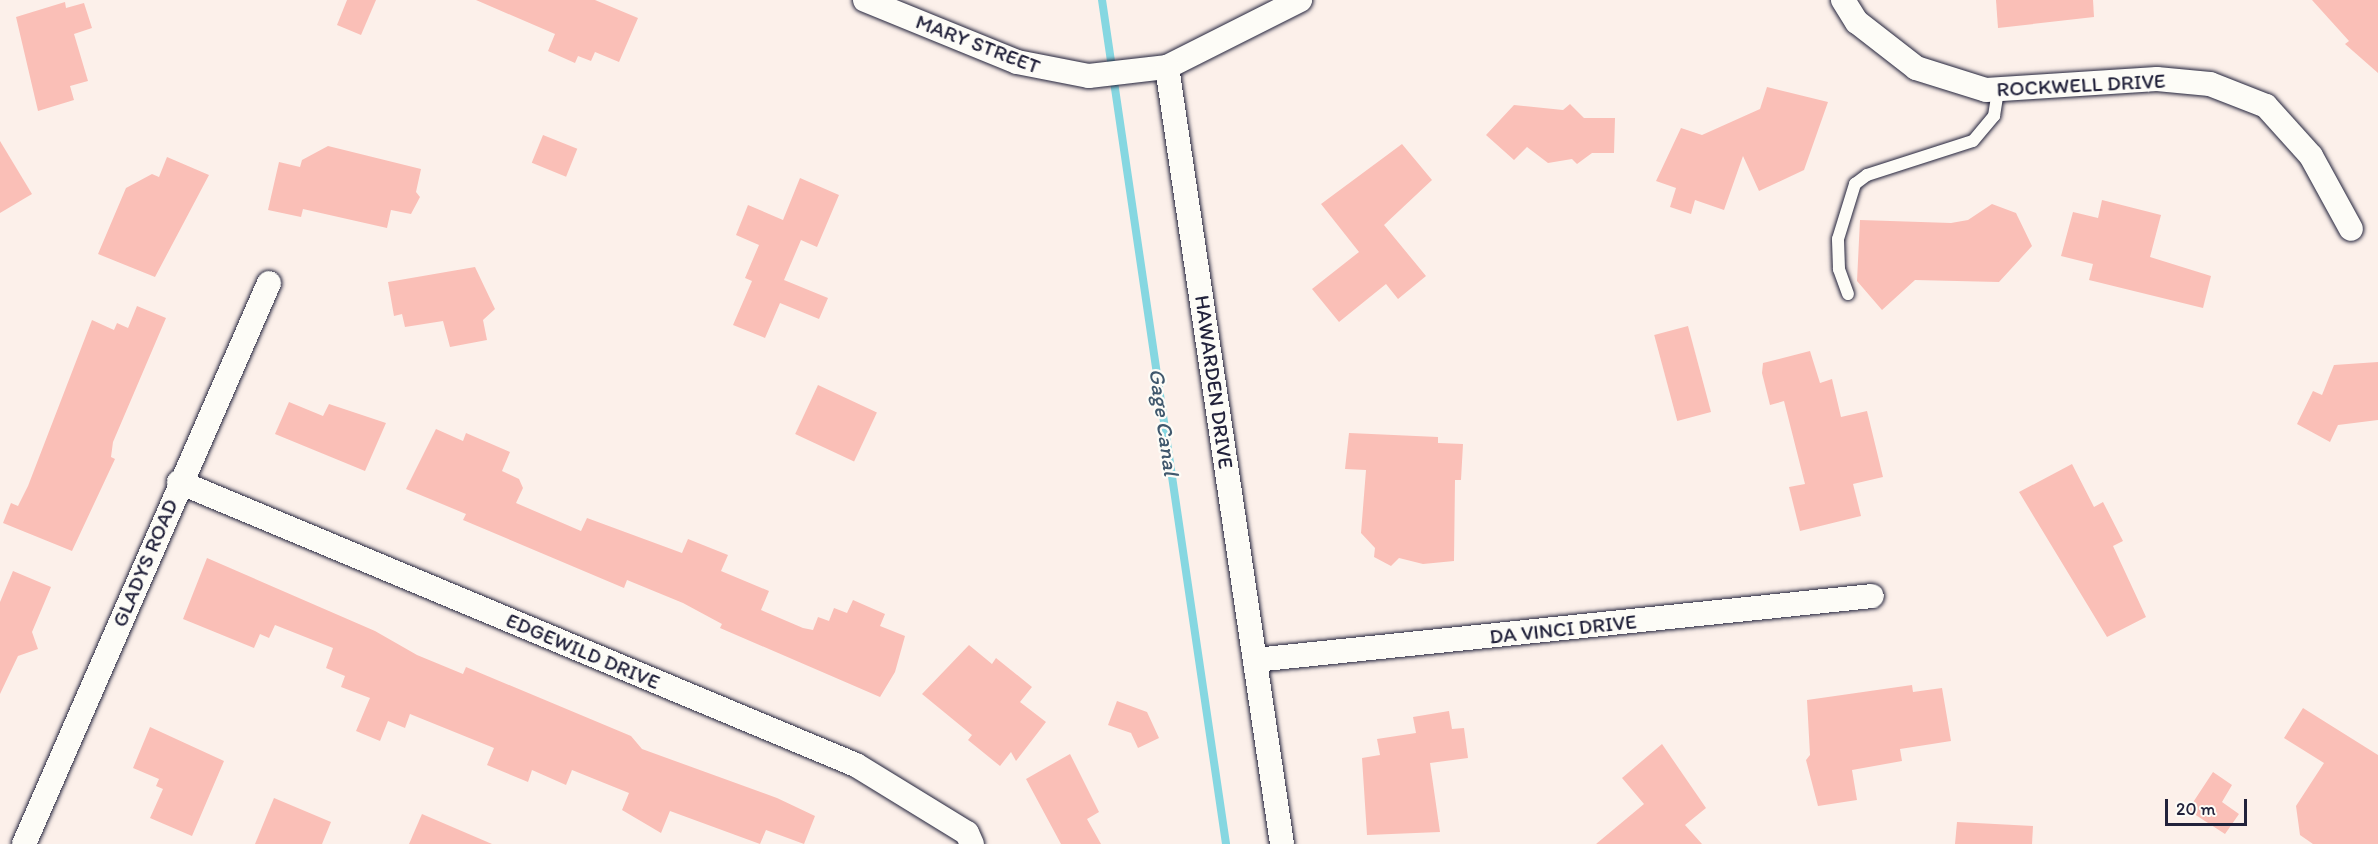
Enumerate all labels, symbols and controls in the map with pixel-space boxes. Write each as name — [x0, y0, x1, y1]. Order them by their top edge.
street label: MARY STREET — [912, 9, 1044, 79]
street label: ROCKWELL DRIVE — [1996, 68, 2166, 102]
street label: HAWARDEN DRIVE — [1189, 293, 1239, 471]
water label: Gage Canal — [1143, 366, 1185, 478]
street label: GLADYS ROAD — [107, 496, 183, 630]
street label: EDGEWILD DRIVE — [502, 607, 664, 695]
street label: DA VINCI DRIVE — [1488, 609, 1638, 649]
scale bar — [2168, 787, 2250, 825]
text: 20 m — [2176, 798, 2216, 820]

